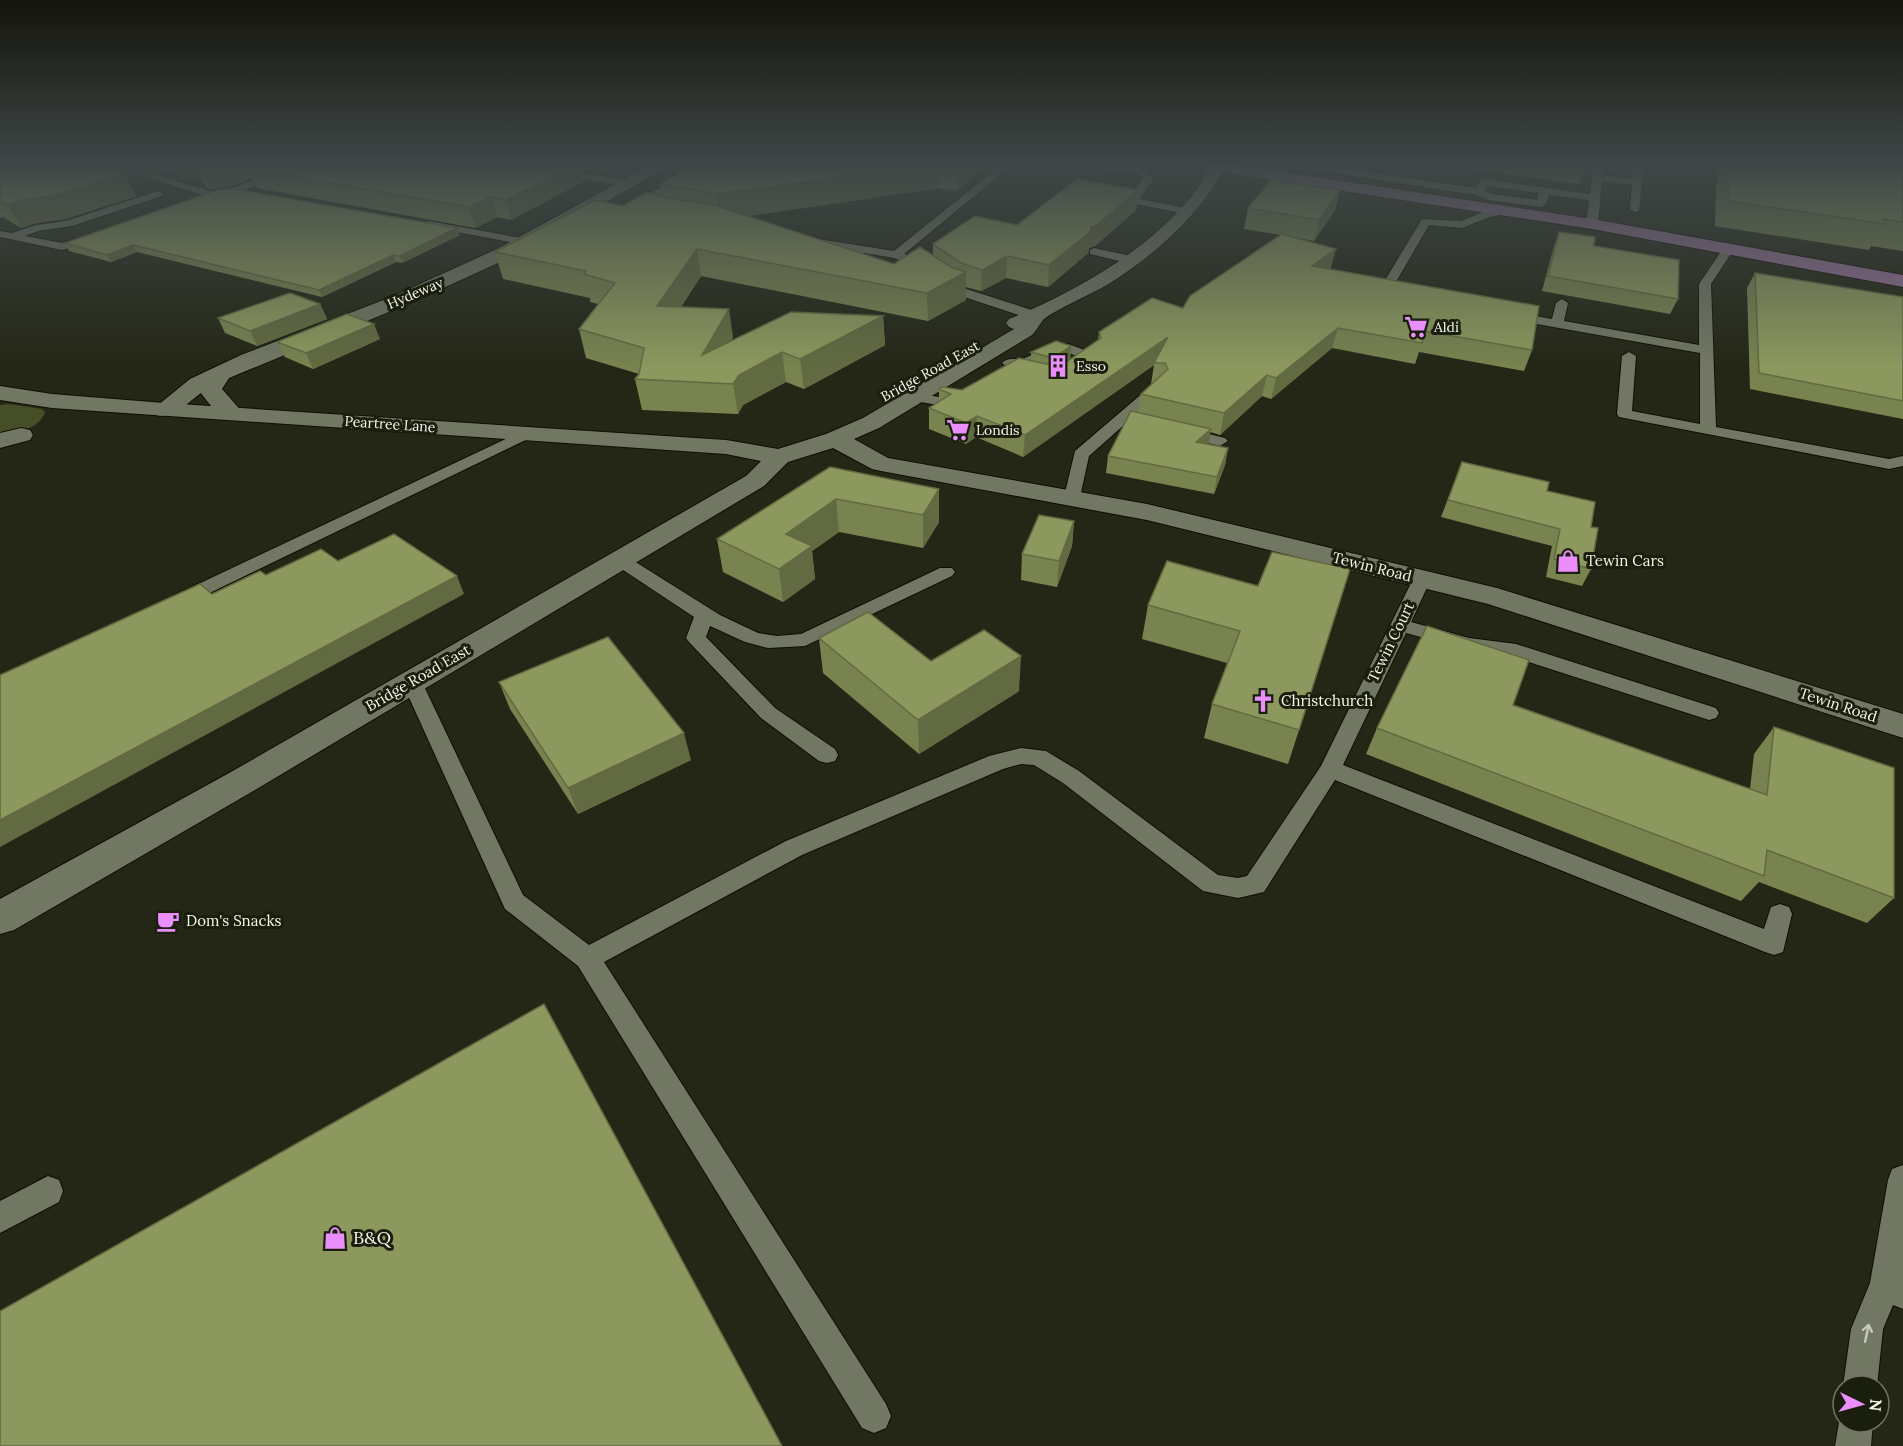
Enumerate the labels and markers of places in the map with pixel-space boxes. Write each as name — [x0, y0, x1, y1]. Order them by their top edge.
supermarket icon: Aldi — [1403, 314, 1429, 340]
place label: Aldi — [1433, 318, 1459, 336]
building icon: Esso — [1045, 353, 1071, 379]
place label: Esso — [1076, 357, 1106, 375]
supermarket icon: Londis — [945, 417, 971, 443]
place label: Londis — [976, 421, 1020, 439]
shop icon: Tewin Cars — [1555, 548, 1581, 574]
place label: Tewin Cars — [1586, 551, 1664, 570]
church icon: Christchurch — [1250, 688, 1276, 714]
place label: Christchurch — [1281, 691, 1373, 710]
cafe icon: Dom's Snacks — [155, 908, 181, 934]
place label: Dom's Snacks — [186, 911, 281, 930]
shop icon: B&Q — [322, 1225, 348, 1251]
place label: B&Q — [353, 1226, 392, 1249]

